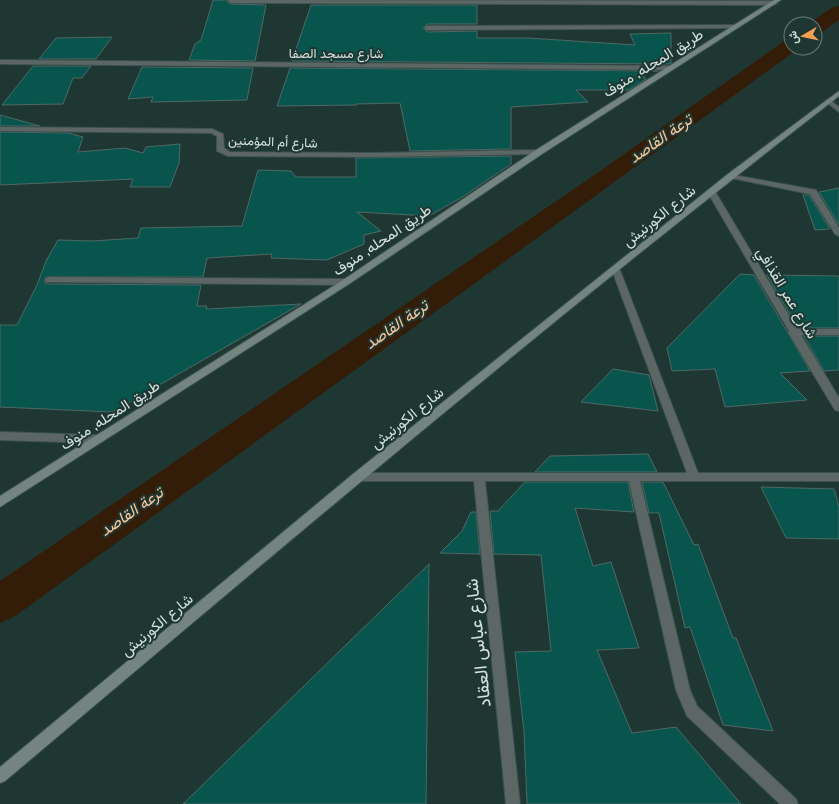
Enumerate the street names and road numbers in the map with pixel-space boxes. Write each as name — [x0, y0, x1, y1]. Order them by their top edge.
street label: طريق المحله, منوف — [599, 24, 707, 102]
street label: شارع مسجد الصفا — [289, 45, 383, 63]
street label: شارع أم المؤمنين — [228, 131, 318, 153]
street label: شارع الكورنيش — [618, 180, 700, 252]
street label: طريق المحله, منوف — [329, 199, 435, 280]
street label: شارع عمر القذافي — [749, 243, 822, 344]
street label: طريق المحله, منوف — [56, 375, 164, 455]
street label: شارع الكورنيش — [366, 382, 448, 454]
street label: شارع عباس العقاد — [459, 578, 497, 708]
street label: شارع الكورنيش — [117, 589, 198, 662]

